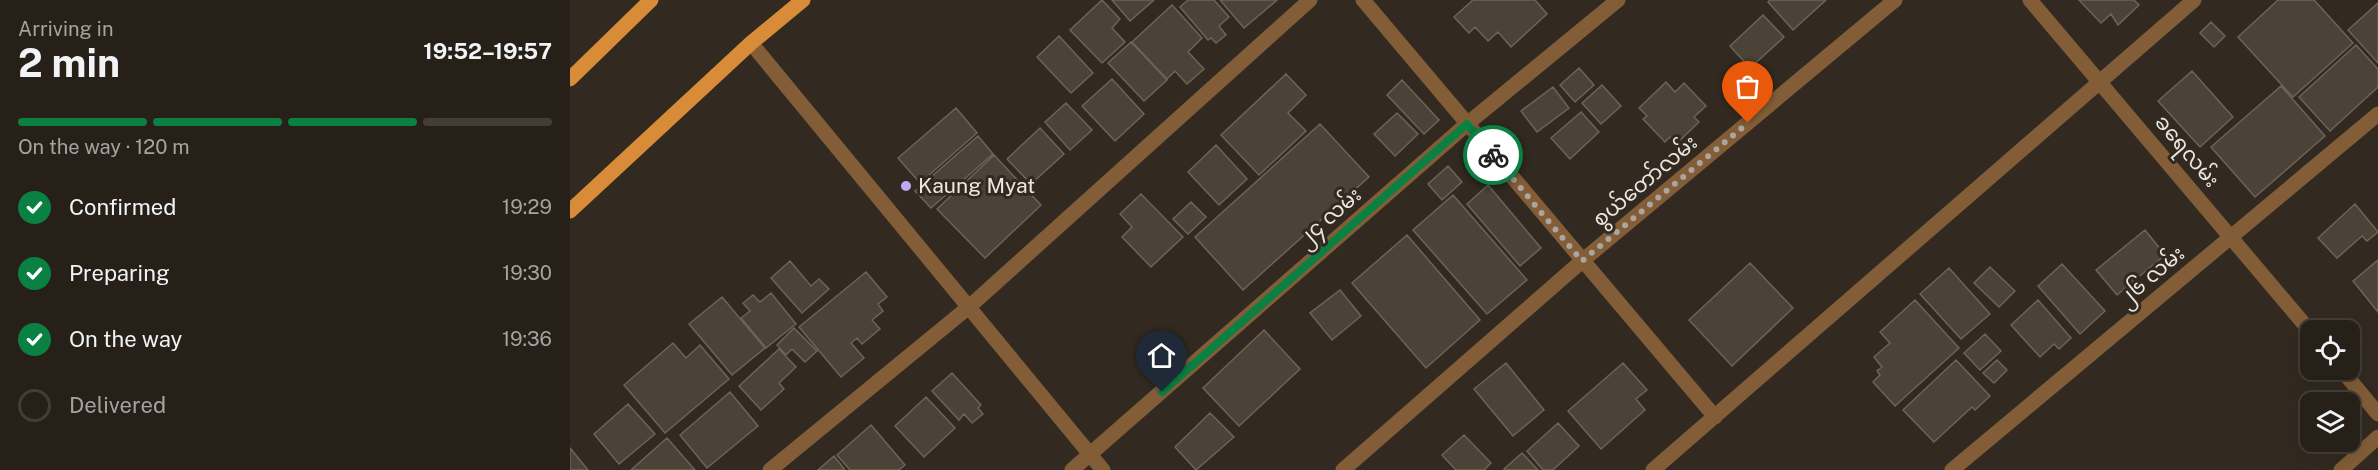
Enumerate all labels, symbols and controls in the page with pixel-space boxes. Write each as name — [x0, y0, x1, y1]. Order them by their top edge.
text: Arriving in — [18, 17, 113, 41]
text: 19:52–19:57 — [423, 38, 552, 64]
text: 2 min — [18, 40, 120, 86]
pin — [1722, 61, 1773, 123]
icon: bag — [1731, 70, 1764, 103]
street label: ခရေလမ်း — [2146, 107, 2227, 195]
courier — [1463, 125, 1523, 185]
street label: စွယ်တော်လမ်း — [1585, 127, 1705, 235]
text: On the way · 120 m — [18, 135, 190, 159]
icon: bike — [1477, 139, 1510, 172]
place label: Kaung Myat — [918, 173, 1035, 198]
marker: Kaung Myat — [899, 179, 913, 193]
street label: ၂၄ လမ်း — [1289, 180, 1369, 255]
icon: check — [18, 191, 51, 224]
text: Confirmed — [69, 194, 176, 220]
text: 19:29 — [502, 195, 552, 219]
street label: ၂၆ လမ်း — [2110, 238, 2192, 315]
icon: check — [18, 257, 51, 290]
text: Preparing — [69, 260, 170, 286]
text: 19:30 — [502, 261, 552, 285]
map controls — [2300, 320, 2360, 452]
button: locate — [2300, 320, 2360, 380]
icon: check — [18, 323, 51, 356]
text: On the way — [69, 326, 182, 352]
text: 19:36 — [502, 327, 552, 351]
pin — [1136, 330, 1187, 392]
icon: home — [1145, 339, 1178, 372]
text: Delivered — [69, 392, 166, 418]
button: layers — [2300, 392, 2360, 452]

